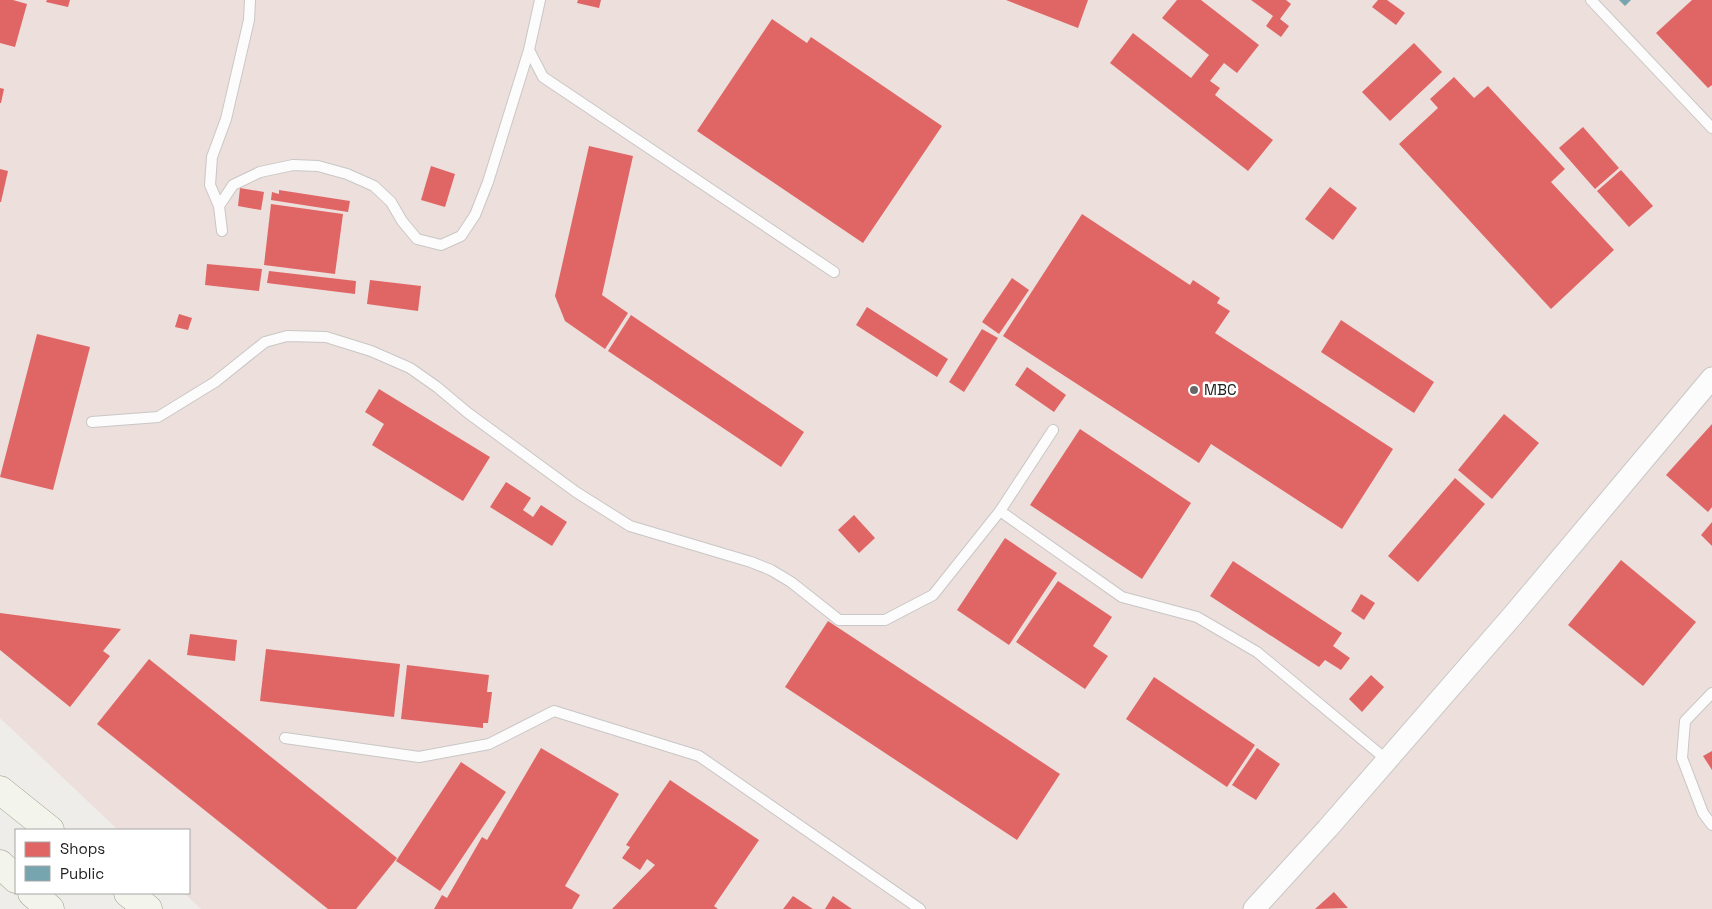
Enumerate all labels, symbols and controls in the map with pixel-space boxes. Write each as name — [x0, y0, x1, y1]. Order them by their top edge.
place label: MBC — [1204, 380, 1237, 399]
marker: MBC — [1188, 384, 1200, 396]
legend — [15, 829, 190, 894]
text: Shops — [60, 839, 105, 858]
text: Public — [60, 864, 104, 883]

